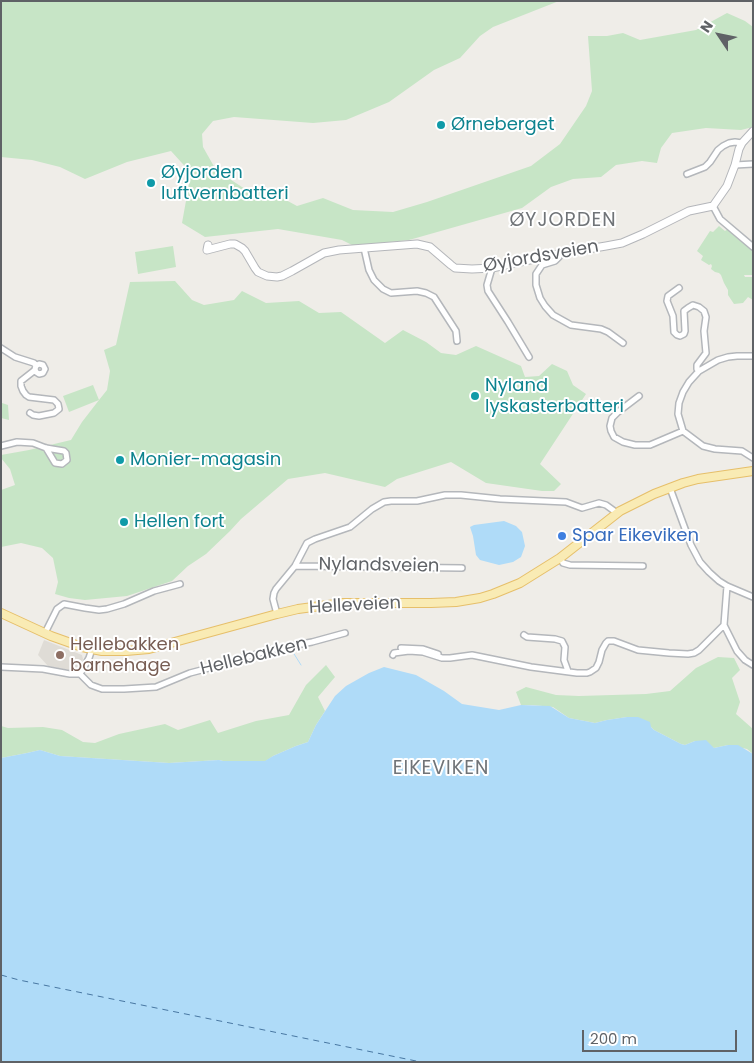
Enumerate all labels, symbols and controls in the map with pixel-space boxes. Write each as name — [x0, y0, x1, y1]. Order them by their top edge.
north arrow — [694, 10, 744, 60]
text: N — [695, 17, 718, 37]
place label: Ørneberget — [451, 114, 554, 136]
marker: Ørneberget — [435, 119, 447, 131]
place label: Øyjorden luftvernbatteri — [161, 162, 289, 204]
marker: Øyjorden luftvernbatteri — [145, 177, 157, 189]
district label: ØYJORDEN — [508, 210, 618, 232]
street label: Øyjordsveien — [482, 236, 600, 278]
place label: Nyland lyskasterbatteri — [485, 375, 624, 418]
marker: Nyland lyskasterbatteri — [469, 390, 481, 402]
place label: Monier-magasin — [130, 449, 281, 471]
marker: Monier-magasin — [114, 454, 126, 466]
place label: Hellen fort — [134, 511, 225, 533]
marker: Hellen fort — [118, 516, 130, 528]
place label: Spar Eikeviken — [572, 525, 699, 547]
marker: Spar Eikeviken — [556, 530, 568, 542]
street label: Nylandsveien — [318, 554, 440, 578]
street label: Helleveien — [308, 593, 402, 619]
street label: Hellebakken — [198, 633, 310, 681]
place label: Hellebakken barnehage — [70, 634, 179, 676]
marker: Hellebakken barnehage — [54, 649, 66, 661]
district label: EIKEVIKEN — [392, 758, 490, 780]
scale bar — [584, 1020, 739, 1052]
text: 200 m — [590, 1028, 637, 1049]

